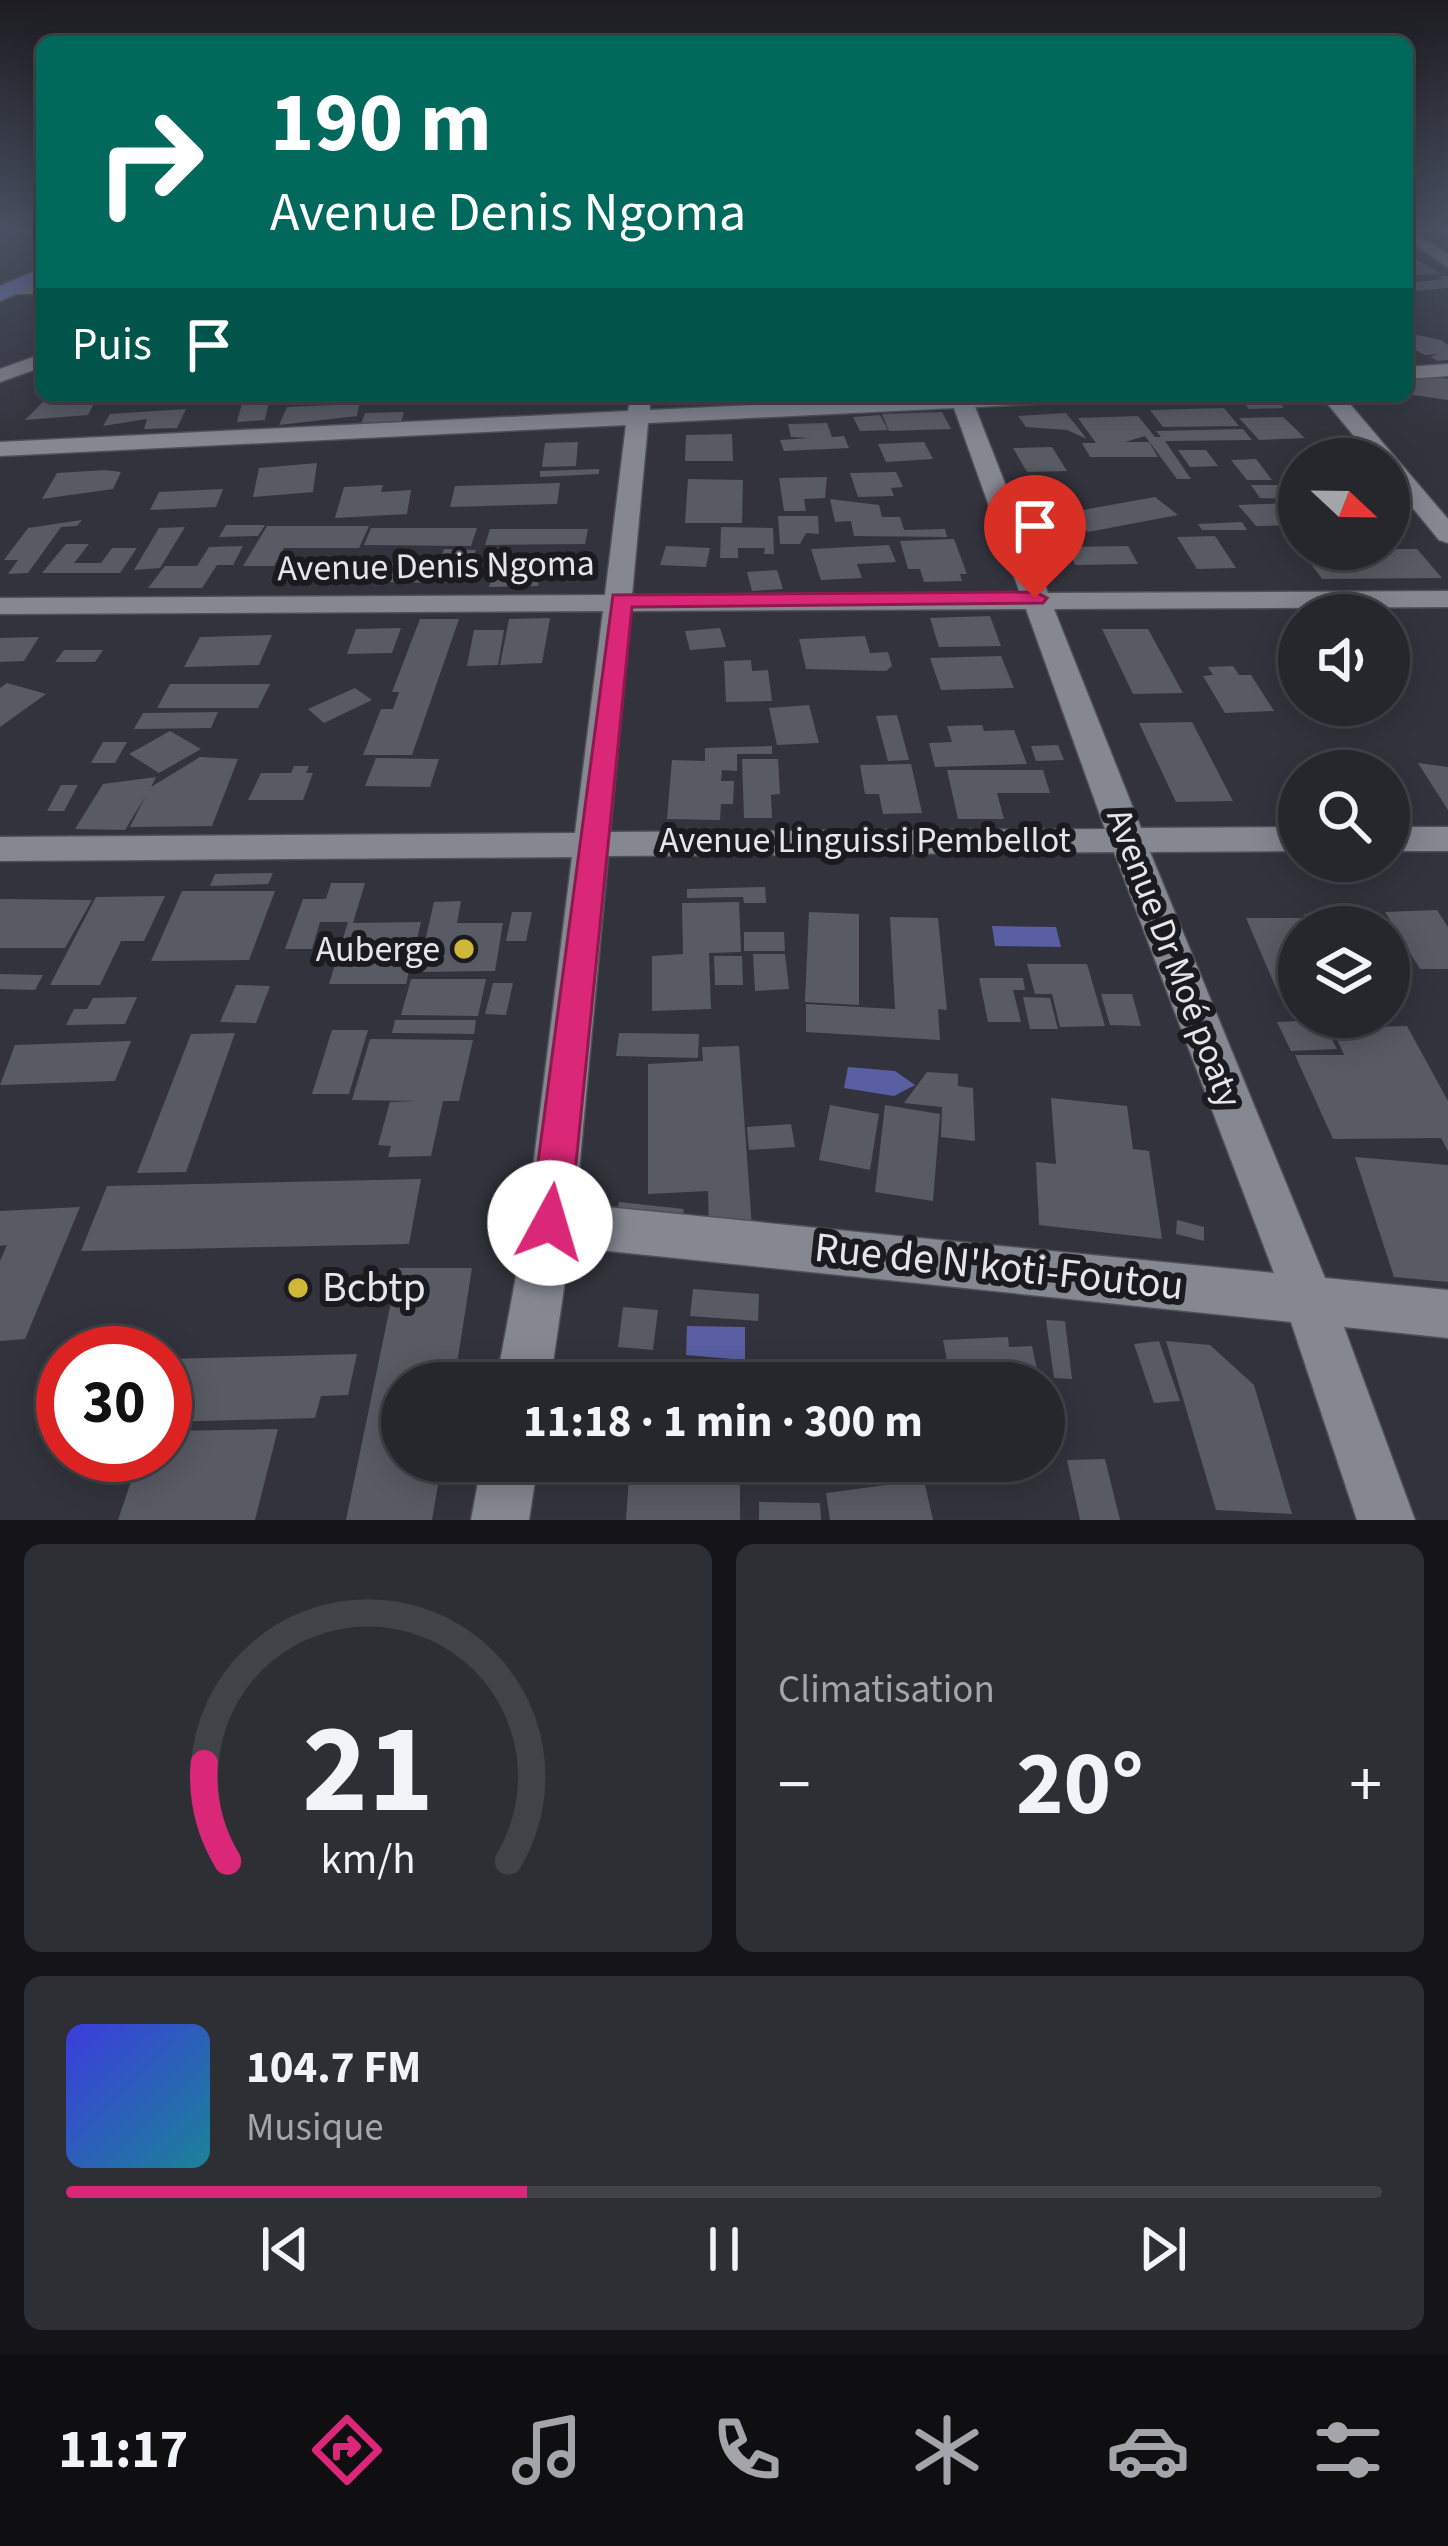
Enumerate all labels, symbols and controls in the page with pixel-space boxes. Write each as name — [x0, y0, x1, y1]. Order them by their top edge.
text: 190 m — [270, 64, 492, 184]
icon: right — [72, 84, 228, 240]
text: Avenue Denis Ngoma — [270, 175, 746, 252]
icon: arrive — [176, 312, 242, 378]
text: Puis — [72, 313, 152, 377]
north arrow — [1278, 438, 1410, 570]
map controls — [1278, 438, 1410, 1038]
pin — [984, 475, 1086, 598]
icon: arrive — [1002, 493, 1068, 559]
street label: Avenue Denis Ngoma — [277, 538, 595, 594]
button: sound — [1278, 594, 1410, 726]
button: search — [1278, 750, 1410, 882]
street label: Avenue Dr Moé poaty — [1094, 801, 1255, 1115]
street label: Avenue Linguissi Pembellot — [659, 815, 1071, 866]
button: layers — [1278, 906, 1410, 1038]
place label: Auberge — [316, 924, 440, 975]
marker: Auberge — [451, 936, 477, 962]
position arrow — [487, 1160, 613, 1286]
street label: Rue de N'koti-Foutou — [811, 1218, 1187, 1316]
place label: Bcbtp — [322, 1258, 426, 1318]
marker: Bcbtp — [285, 1275, 311, 1301]
speed limit sign: 30 — [36, 1326, 192, 1482]
text: 11:18 · 1 min · 300 m — [523, 1390, 923, 1454]
text: Climatisation — [778, 1662, 995, 1718]
text: 21 — [302, 1682, 434, 1860]
text: 20° — [1016, 1721, 1144, 1849]
text: − — [778, 1738, 811, 1832]
text: + — [1349, 1738, 1382, 1832]
text: km/h — [320, 1829, 416, 1890]
text: 104.7 FM — [246, 2036, 421, 2100]
text: Musique — [246, 2100, 384, 2156]
icon: previous — [252, 2216, 318, 2282]
icon: pause — [691, 2216, 757, 2282]
icon: next — [1130, 2216, 1196, 2282]
icon: directions — [305, 2408, 389, 2492]
icon: music — [505, 2408, 589, 2492]
icon: phone — [705, 2408, 789, 2492]
icon: climate — [905, 2408, 989, 2492]
icon: car — [1106, 2408, 1190, 2492]
icon: filters — [1306, 2408, 1390, 2492]
text: 11:17 — [58, 2412, 188, 2489]

